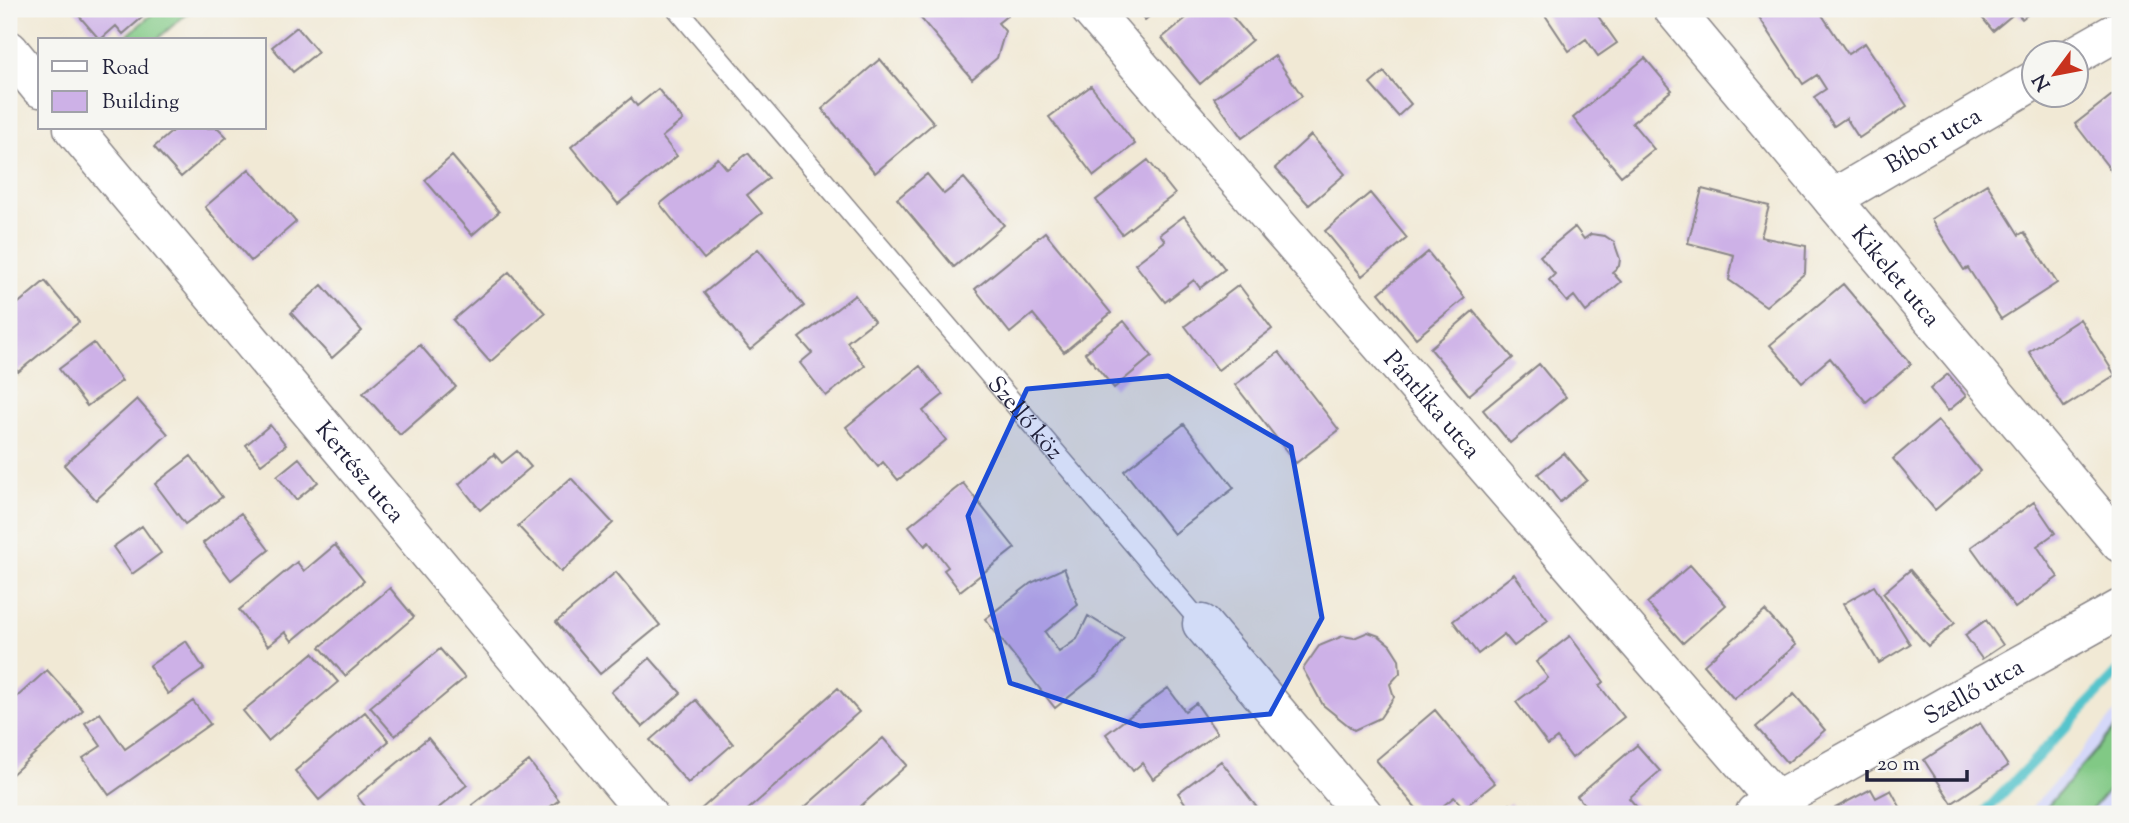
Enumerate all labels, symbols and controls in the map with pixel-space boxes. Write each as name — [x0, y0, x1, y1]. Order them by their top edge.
legend — [38, 38, 266, 130]
north arrow — [2021, 38, 2090, 108]
text: Road — [102, 54, 149, 84]
text: N — [2027, 68, 2058, 95]
text: Building — [102, 88, 179, 118]
street label: Bíbor utca — [1880, 100, 1988, 183]
street label: Kikelet utca — [1842, 219, 1947, 335]
street label: Pántlika utca — [1374, 344, 1487, 467]
street label: Szellő köz — [978, 369, 1070, 468]
street label: Kertész utca — [306, 415, 412, 531]
street label: Szellő utca — [1918, 651, 2030, 734]
scale bar — [1867, 739, 1966, 783]
text: 20 m — [1877, 750, 1920, 780]

